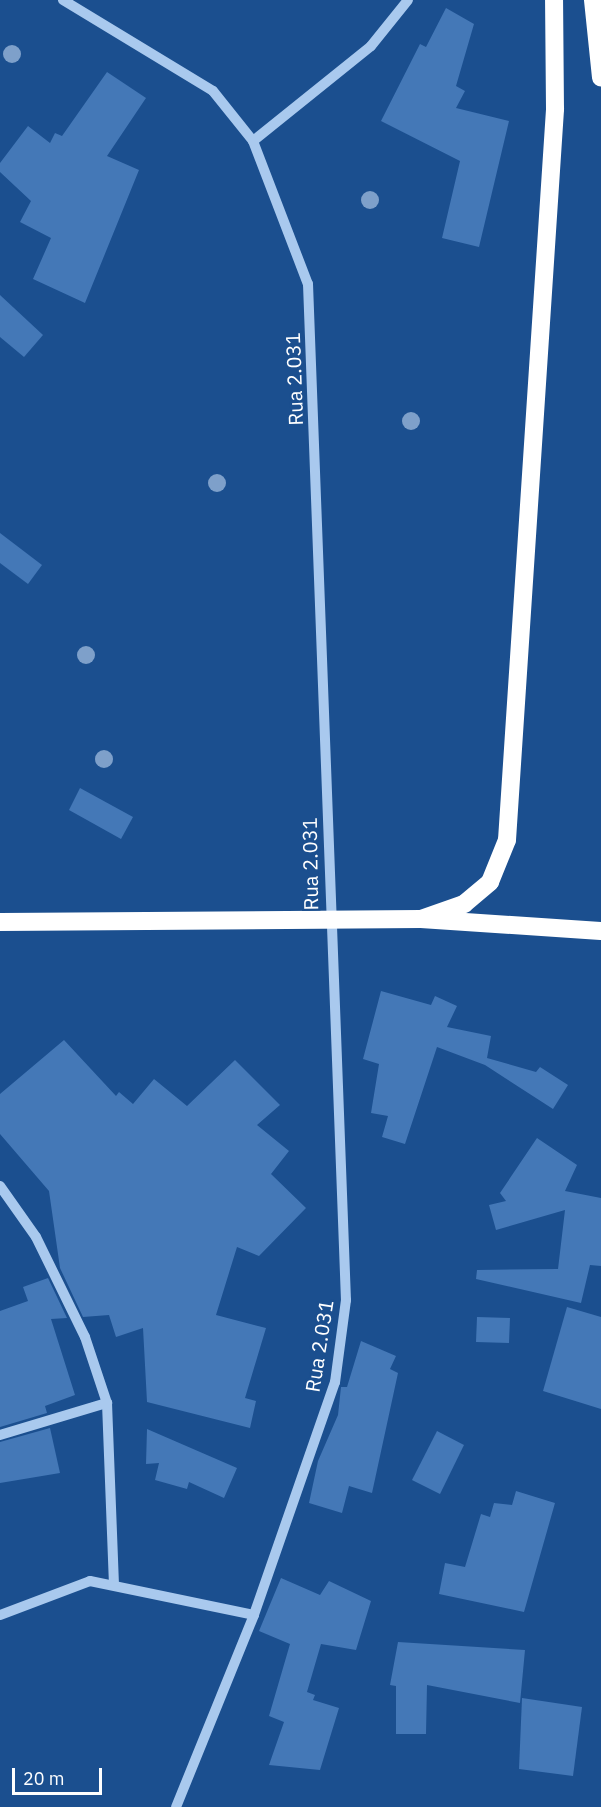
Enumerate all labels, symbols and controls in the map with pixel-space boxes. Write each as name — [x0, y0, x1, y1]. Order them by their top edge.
street label: Rua 2.031 — [280, 332, 308, 426]
street label: Rua 2.031 — [297, 817, 323, 911]
street label: Rua 2.031 — [300, 1298, 338, 1394]
scale bar — [15, 1756, 105, 1794]
text: 20 m — [23, 1767, 65, 1790]

